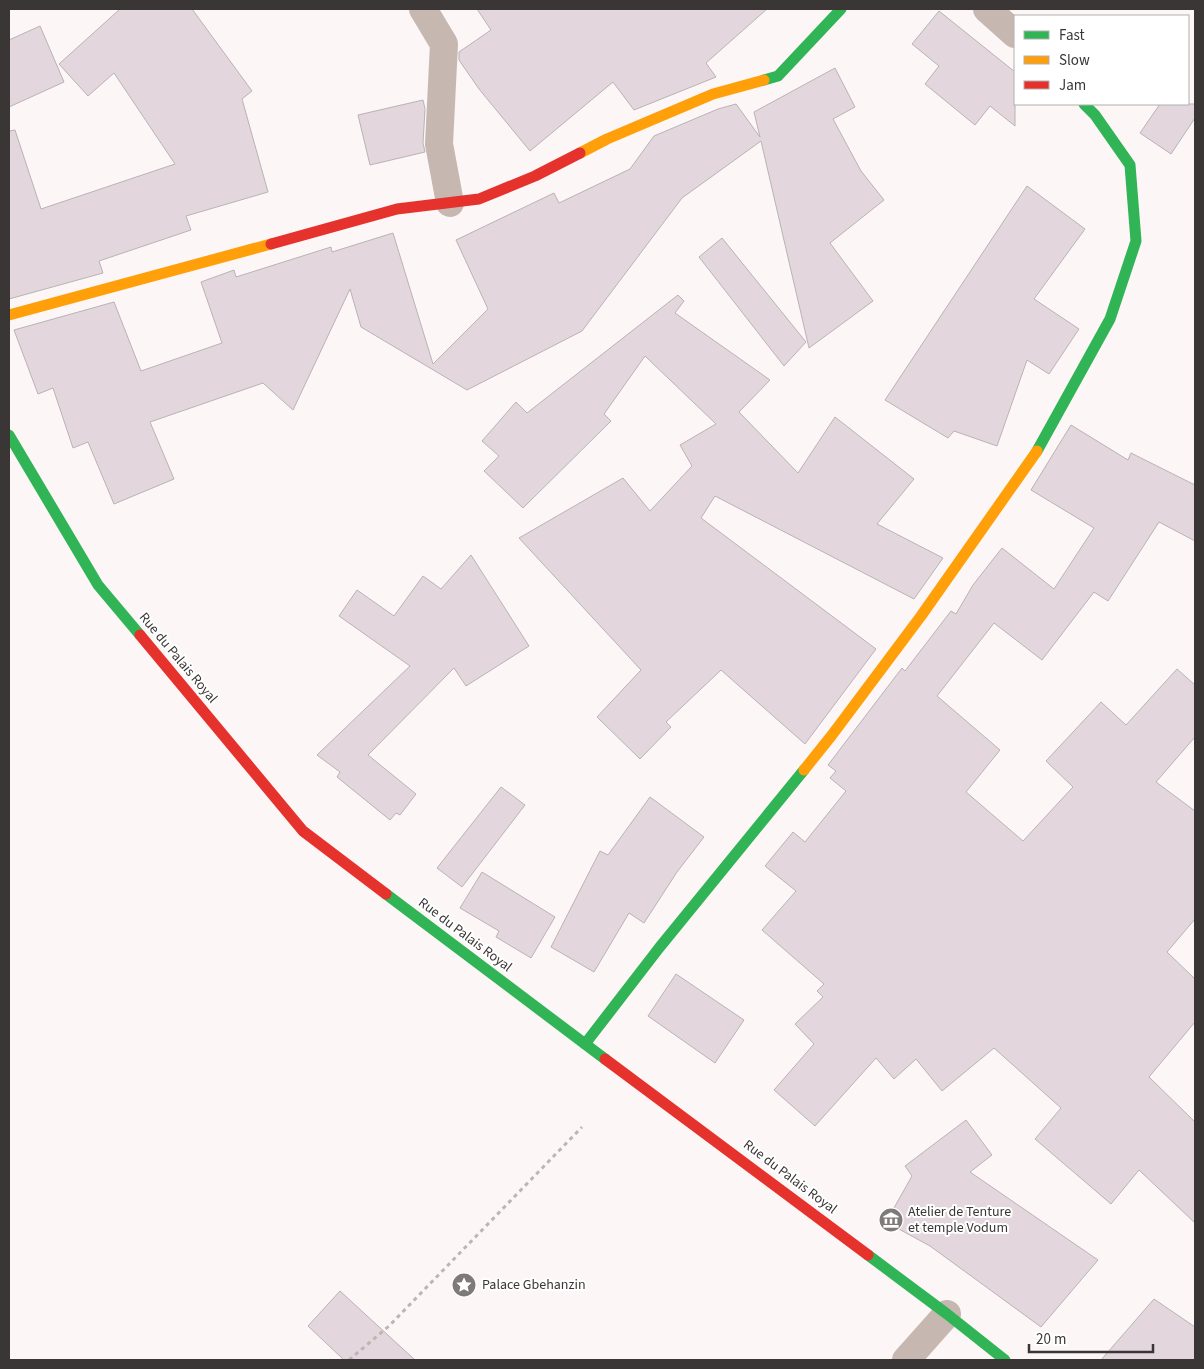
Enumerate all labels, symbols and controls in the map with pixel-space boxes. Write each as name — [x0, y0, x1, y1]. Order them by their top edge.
legend — [1014, 15, 1189, 105]
text: Fast — [1059, 25, 1085, 46]
text: Slow — [1059, 50, 1090, 71]
text: Jam — [1059, 75, 1086, 96]
street label: Rue du Palais Royal — [134, 608, 222, 708]
street label: Rue du Palais Royal — [414, 893, 516, 977]
street label: Rue du Palais Royal — [739, 1135, 841, 1219]
place label: Atelier de Tenture et temple Vodum — [908, 1202, 1011, 1238]
museum icon: Atelier de Tenture et temple Vodum — [878, 1207, 904, 1233]
place icon: Palace Gbehanzin — [451, 1272, 477, 1298]
place label: Palace Gbehanzin — [482, 1275, 586, 1295]
scale bar — [1029, 1322, 1153, 1354]
text: 20 m — [1036, 1329, 1066, 1350]

